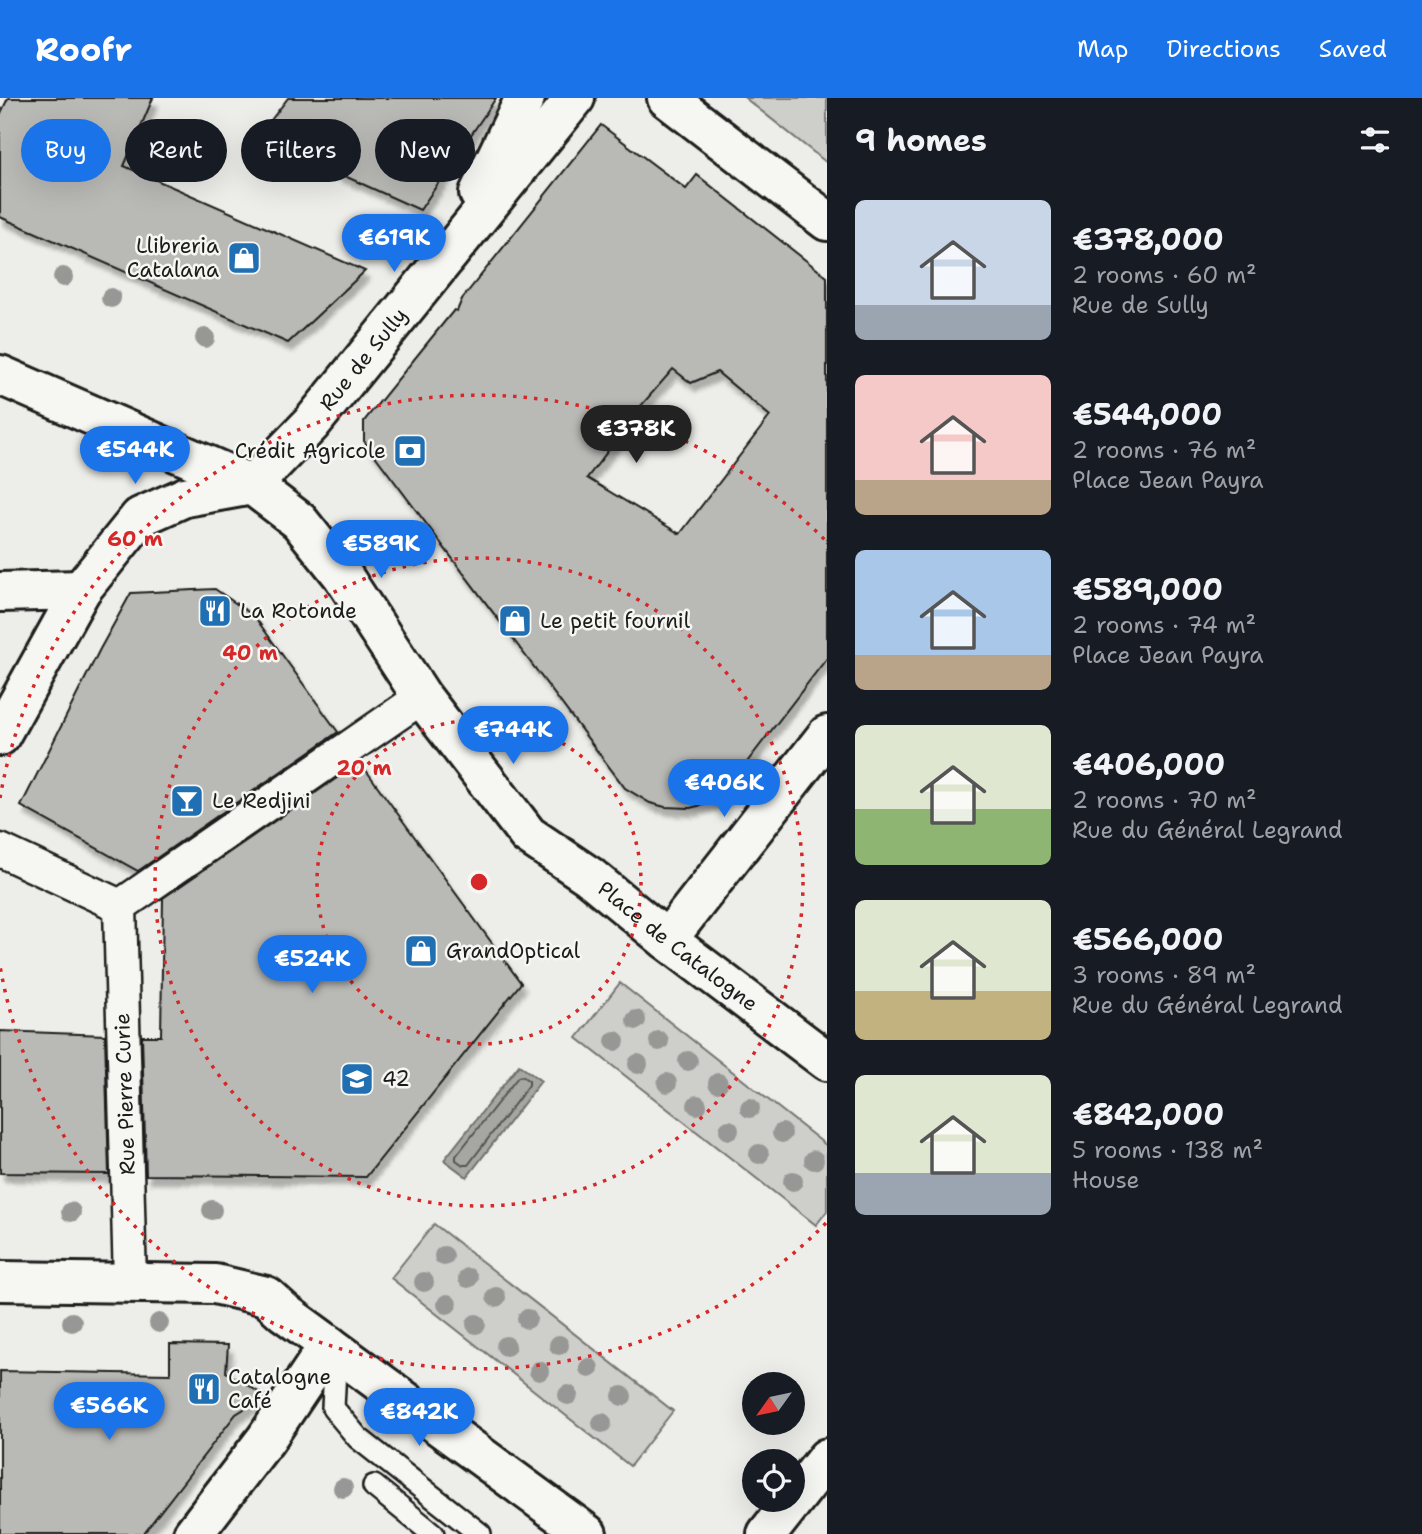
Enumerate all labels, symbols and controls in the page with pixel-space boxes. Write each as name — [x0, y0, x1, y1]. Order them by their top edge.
text: Roofr — [35, 27, 132, 72]
text: Map — [1077, 33, 1128, 65]
text: Directions — [1166, 33, 1281, 65]
text: Saved — [1319, 33, 1387, 65]
chip: Buy — [21, 119, 111, 182]
chip: Rent — [125, 119, 227, 182]
chip: Filters — [241, 119, 361, 182]
chip: New — [375, 119, 475, 182]
text: 9 homes — [855, 120, 987, 161]
icon: filters — [1356, 121, 1394, 159]
pin: €619K — [345, 214, 443, 274]
text: €378,000 — [1072, 219, 1224, 260]
text: €619K — [358, 222, 430, 252]
icon: home — [911, 228, 995, 312]
place label: Llibreria Catalana — [127, 232, 219, 284]
shop icon: Llibreria Catalana — [225, 239, 263, 277]
text: 2 rooms · 60 m² — [1072, 260, 1257, 290]
text: Rue de Sully — [1072, 290, 1209, 320]
street label: Rue de Sully — [313, 302, 414, 417]
text: €544,000 — [1072, 394, 1222, 435]
icon: home — [911, 403, 995, 487]
pin: €378K — [587, 406, 685, 465]
text: €378K — [597, 413, 675, 443]
pin: €544K — [86, 426, 184, 486]
bank icon: Crédit Agricole — [391, 432, 429, 470]
text: €544K — [96, 434, 174, 464]
text: 2 rooms · 76 m² — [1072, 435, 1256, 465]
place label: Crédit Agricole — [235, 437, 386, 465]
text: Place Jean Payra — [1072, 465, 1264, 495]
pin: €589K — [332, 520, 430, 580]
text: 60 m — [107, 525, 163, 553]
text: €589K — [342, 528, 420, 558]
text: €589,000 — [1072, 569, 1223, 610]
icon: home — [911, 578, 995, 662]
restaurant icon: La Rotonde — [196, 592, 234, 630]
place label: La Rotonde — [240, 597, 357, 625]
shop icon: Le petit fournil — [496, 602, 534, 640]
place label: Le petit fournil — [540, 607, 691, 635]
text: 2 rooms · 74 m² — [1072, 610, 1256, 640]
text: 40 m — [222, 639, 278, 667]
text: Place Jean Payra — [1072, 640, 1264, 670]
pin: €744K — [464, 706, 562, 766]
text: €744K — [473, 714, 553, 744]
text: €406,000 — [1072, 744, 1225, 785]
icon: home — [911, 753, 995, 837]
text: 20 m — [336, 754, 392, 782]
pin: €406K — [675, 760, 773, 819]
text: €406K — [684, 767, 764, 797]
bar icon: Le Redjini — [168, 782, 206, 820]
text: 2 rooms · 70 m² — [1072, 785, 1257, 815]
place label: Le Redjini — [212, 787, 311, 815]
text: Rue du Général Legrand — [1072, 815, 1343, 845]
centre of rings — [467, 870, 491, 894]
street label: Place de Catalogne — [592, 875, 764, 1018]
text: €566,000 — [1072, 919, 1224, 960]
icon: home — [911, 928, 995, 1012]
shop icon: GrandOptical — [402, 932, 440, 970]
pin: €524K — [263, 936, 361, 995]
place label: GrandOptical — [446, 937, 581, 965]
text: €524K — [274, 943, 350, 973]
text: 3 rooms · 89 m² — [1072, 960, 1256, 990]
text: Rue du Général Legrand — [1072, 990, 1343, 1020]
street label: Rue Pierre Curie — [108, 1012, 142, 1176]
school or university icon: 42 — [338, 1060, 376, 1098]
place label: 42 — [382, 1065, 410, 1093]
text: €842,000 — [1072, 1094, 1224, 1135]
icon: home — [911, 1103, 995, 1187]
text: 5 rooms · 138 m² — [1072, 1135, 1263, 1165]
text: House — [1072, 1165, 1140, 1195]
place label: Catalogne Café — [228, 1363, 331, 1415]
restaurant icon: Catalogne Café — [185, 1370, 223, 1408]
north arrow — [742, 1372, 805, 1435]
map controls — [742, 1372, 805, 1512]
pin: €566K — [60, 1382, 158, 1442]
pin: €842K — [370, 1388, 468, 1448]
text: €566K — [70, 1390, 148, 1420]
text: €842K — [380, 1396, 458, 1426]
button: locate — [742, 1449, 805, 1512]

